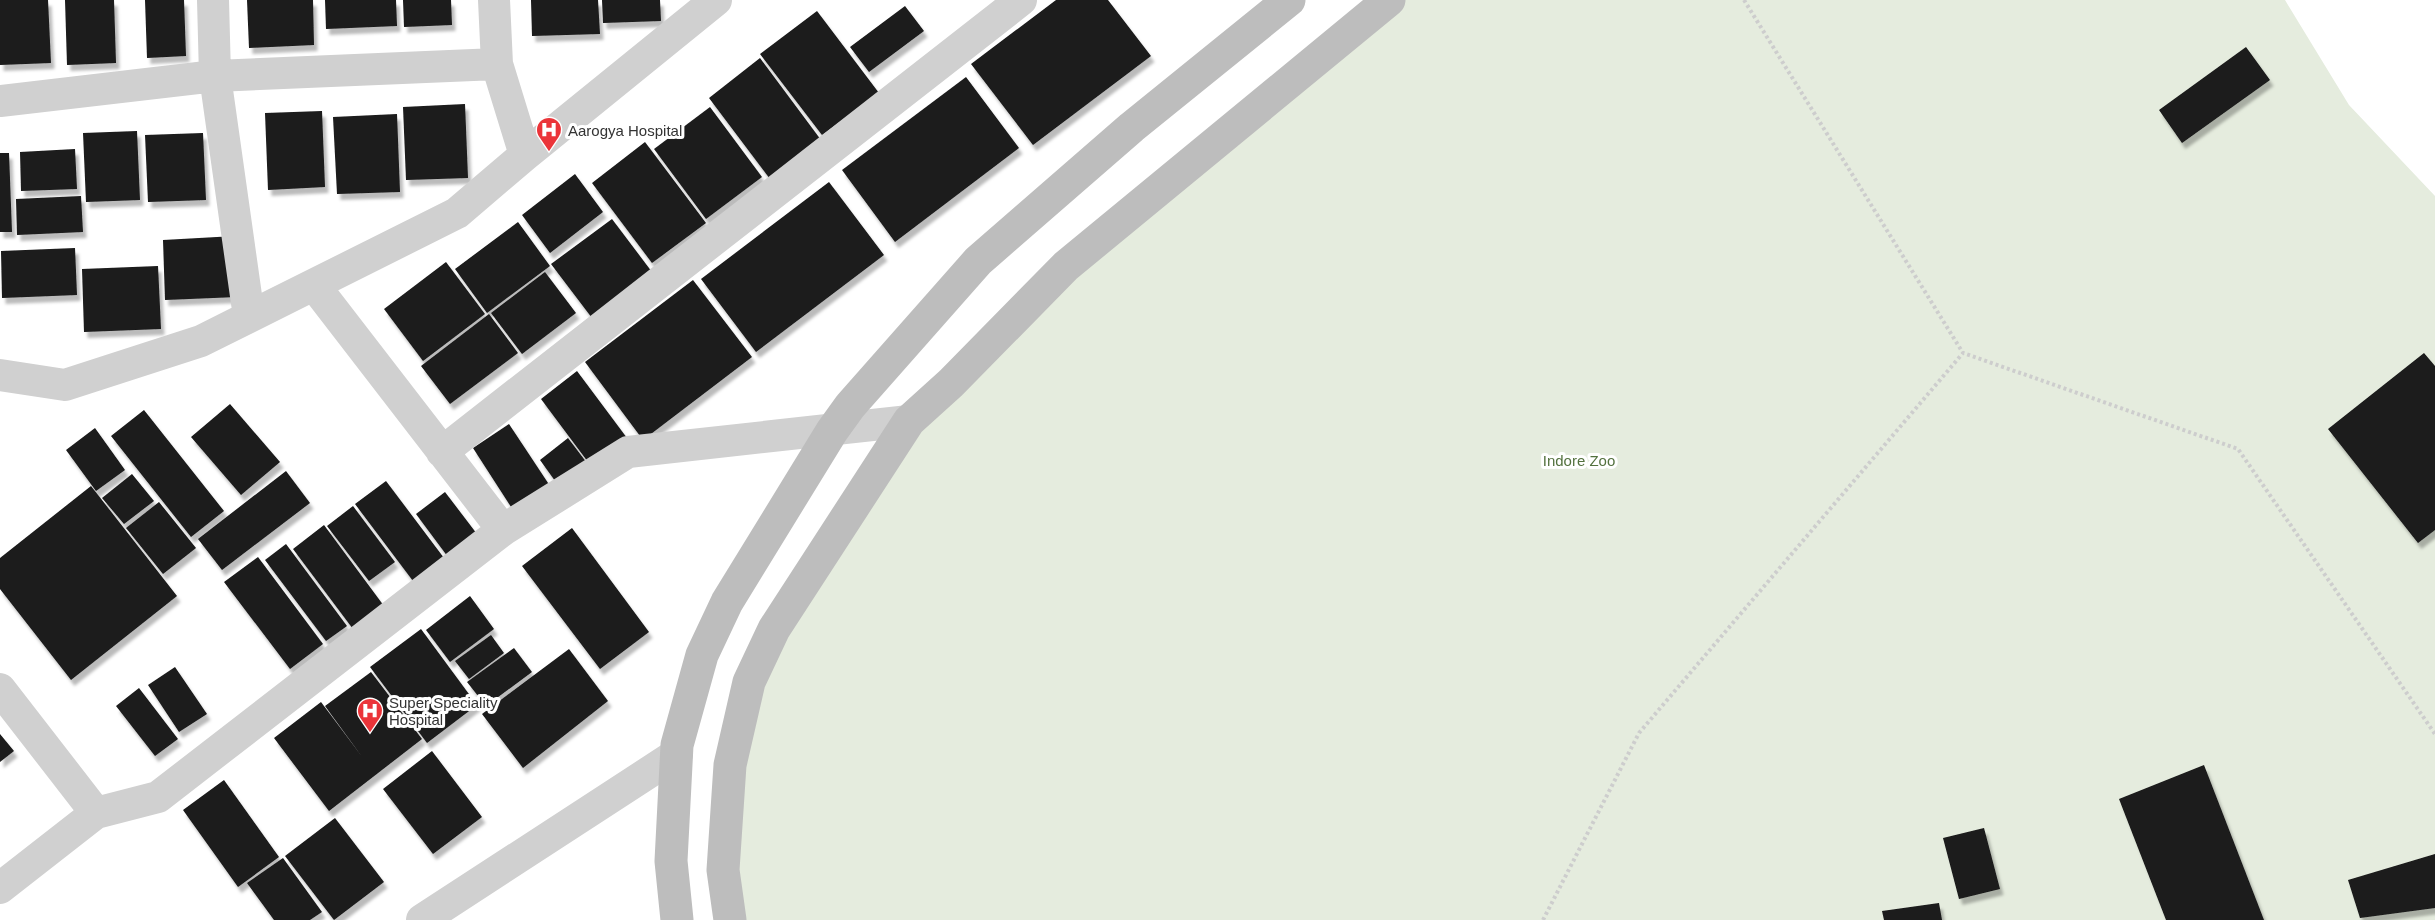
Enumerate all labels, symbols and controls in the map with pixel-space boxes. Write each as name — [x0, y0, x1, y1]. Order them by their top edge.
hospital icon: Aarogya Hospital — [534, 115, 564, 153]
place label: Aarogya Hospital — [568, 122, 682, 139]
park label: Indore Zoo — [1543, 452, 1615, 469]
place label: Super Speciality Hospital — [389, 694, 498, 728]
hospital icon: Super Speciality Hospital — [355, 696, 385, 734]

